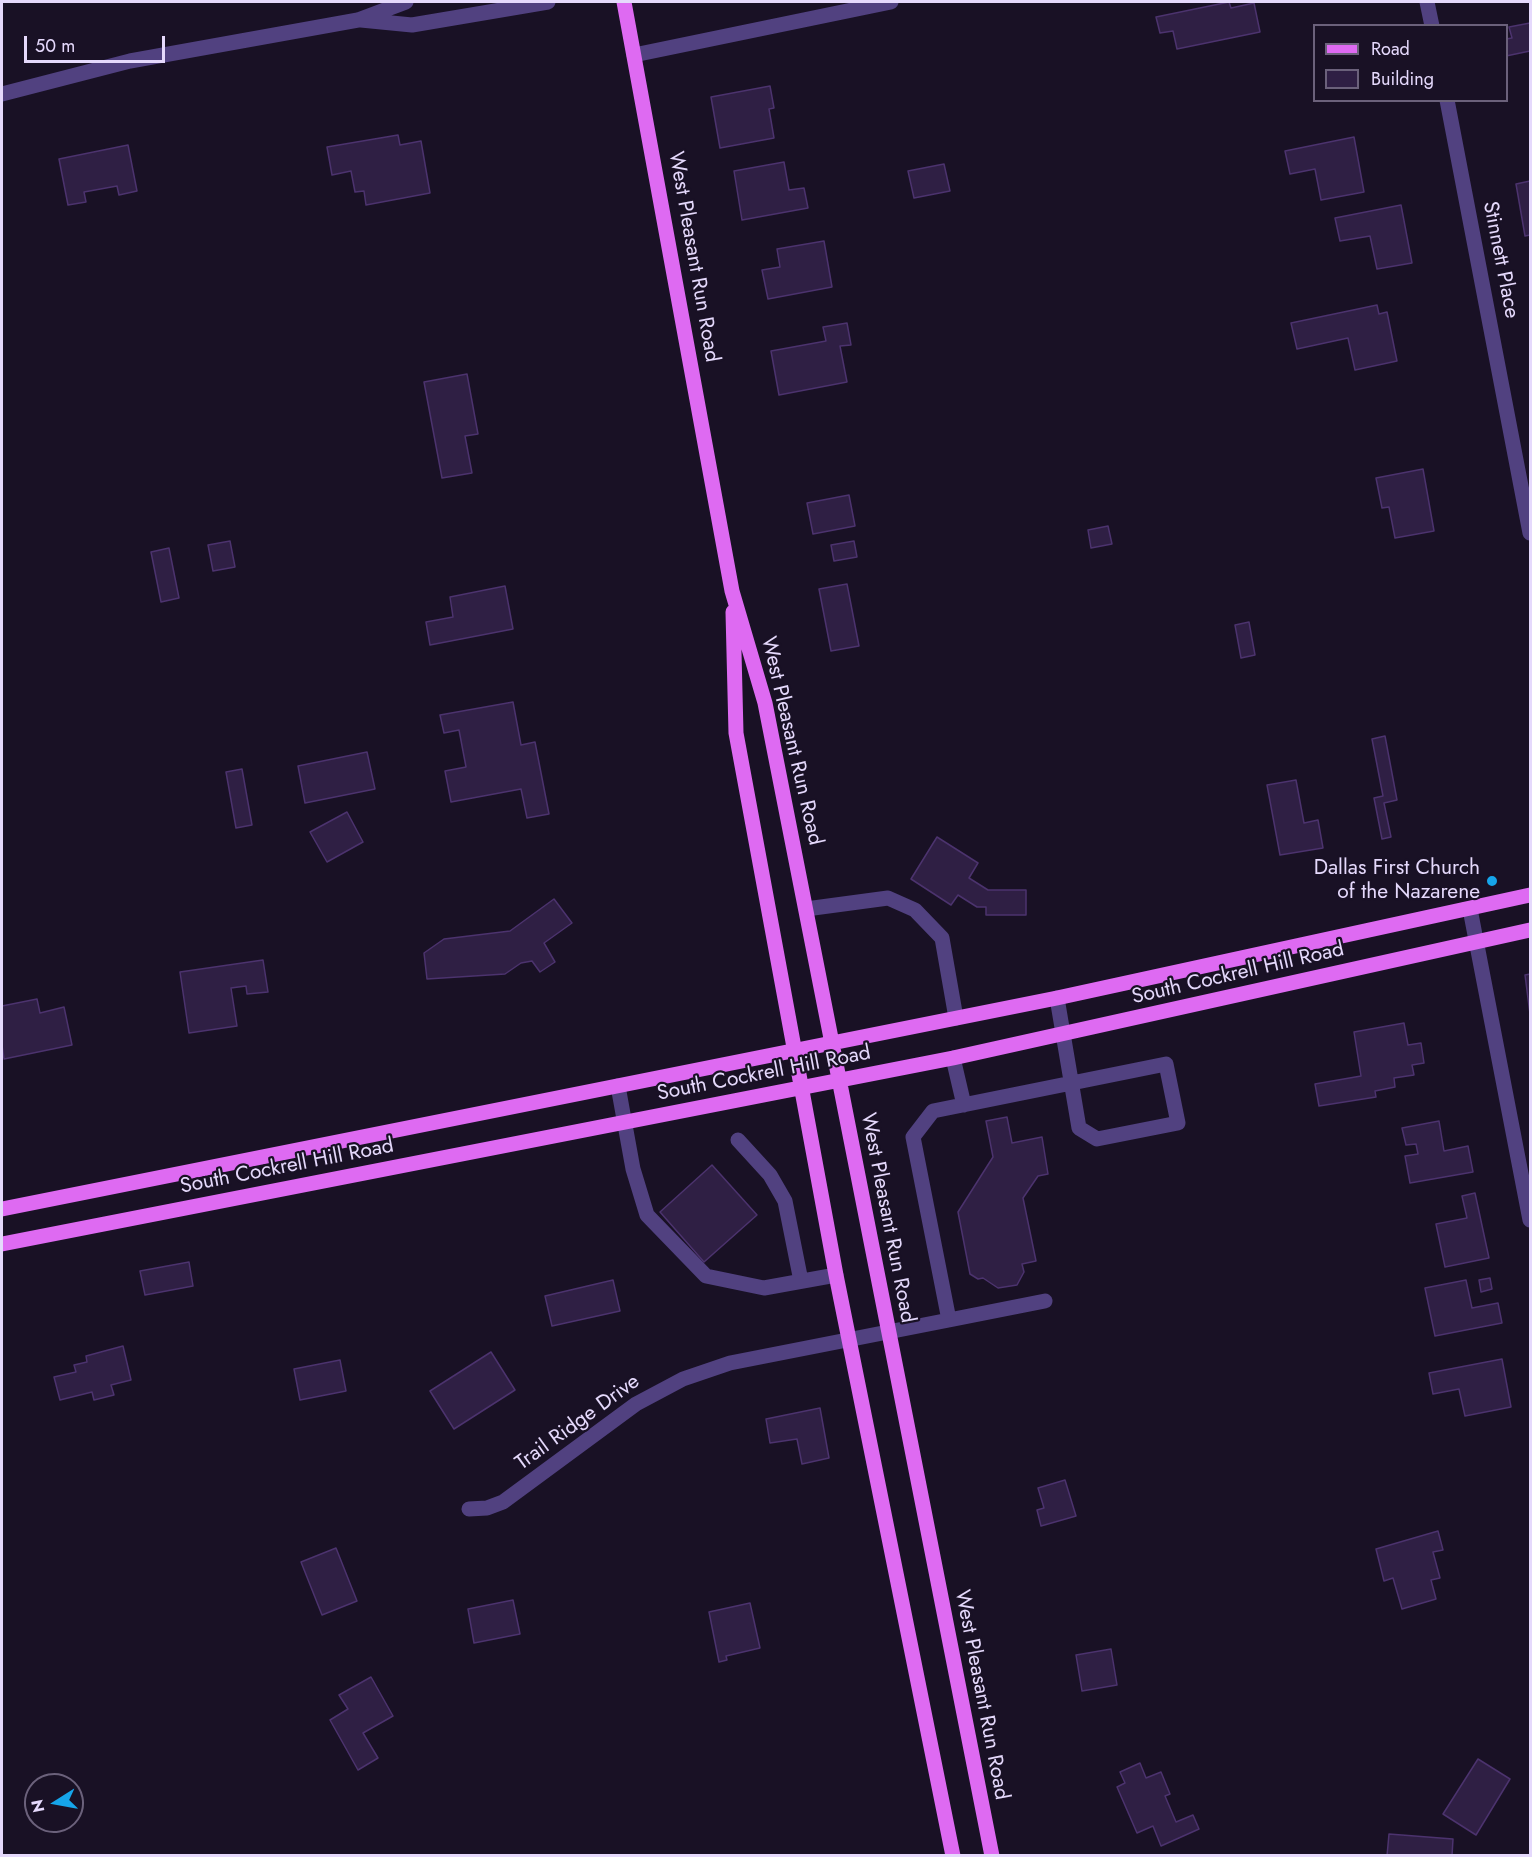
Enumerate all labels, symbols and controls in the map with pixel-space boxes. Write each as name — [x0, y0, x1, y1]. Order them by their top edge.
scale bar — [27, 24, 168, 62]
legend — [1313, 24, 1508, 102]
text: 50 m — [35, 33, 75, 59]
text: Road — [1371, 36, 1410, 62]
text: Building — [1371, 66, 1434, 92]
street label: West Pleasant Run Road — [662, 150, 724, 364]
street label: Stinnett Place — [1476, 199, 1524, 321]
street label: West Pleasant Run Road — [755, 634, 827, 848]
place label: Dallas First Church of the Nazarene — [1314, 856, 1480, 906]
marker: Dallas First Church of the Nazarene — [1485, 874, 1499, 888]
street label: South Cockrell Hill Road — [1130, 937, 1346, 1011]
street label: South Cockrell Hill Road — [655, 1041, 873, 1107]
street label: West Pleasant Run Road — [854, 1111, 920, 1325]
street label: South Cockrell Hill Road — [178, 1134, 396, 1200]
street label: Trail Ridge Drive — [511, 1370, 645, 1476]
street label: West Pleasant Run Road — [948, 1588, 1014, 1802]
north arrow — [24, 1773, 84, 1833]
text: N — [25, 1798, 50, 1815]

